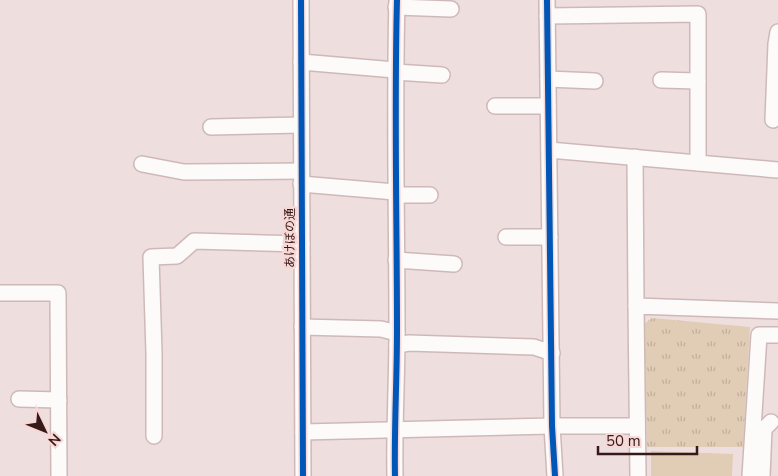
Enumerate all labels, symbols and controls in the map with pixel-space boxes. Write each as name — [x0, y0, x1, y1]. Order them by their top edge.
street label: あけぼの通 — [282, 208, 298, 268]
north arrow — [20, 406, 70, 456]
scale bar — [598, 424, 697, 456]
text: N — [44, 429, 65, 450]
text: 50 m — [606, 431, 641, 451]

